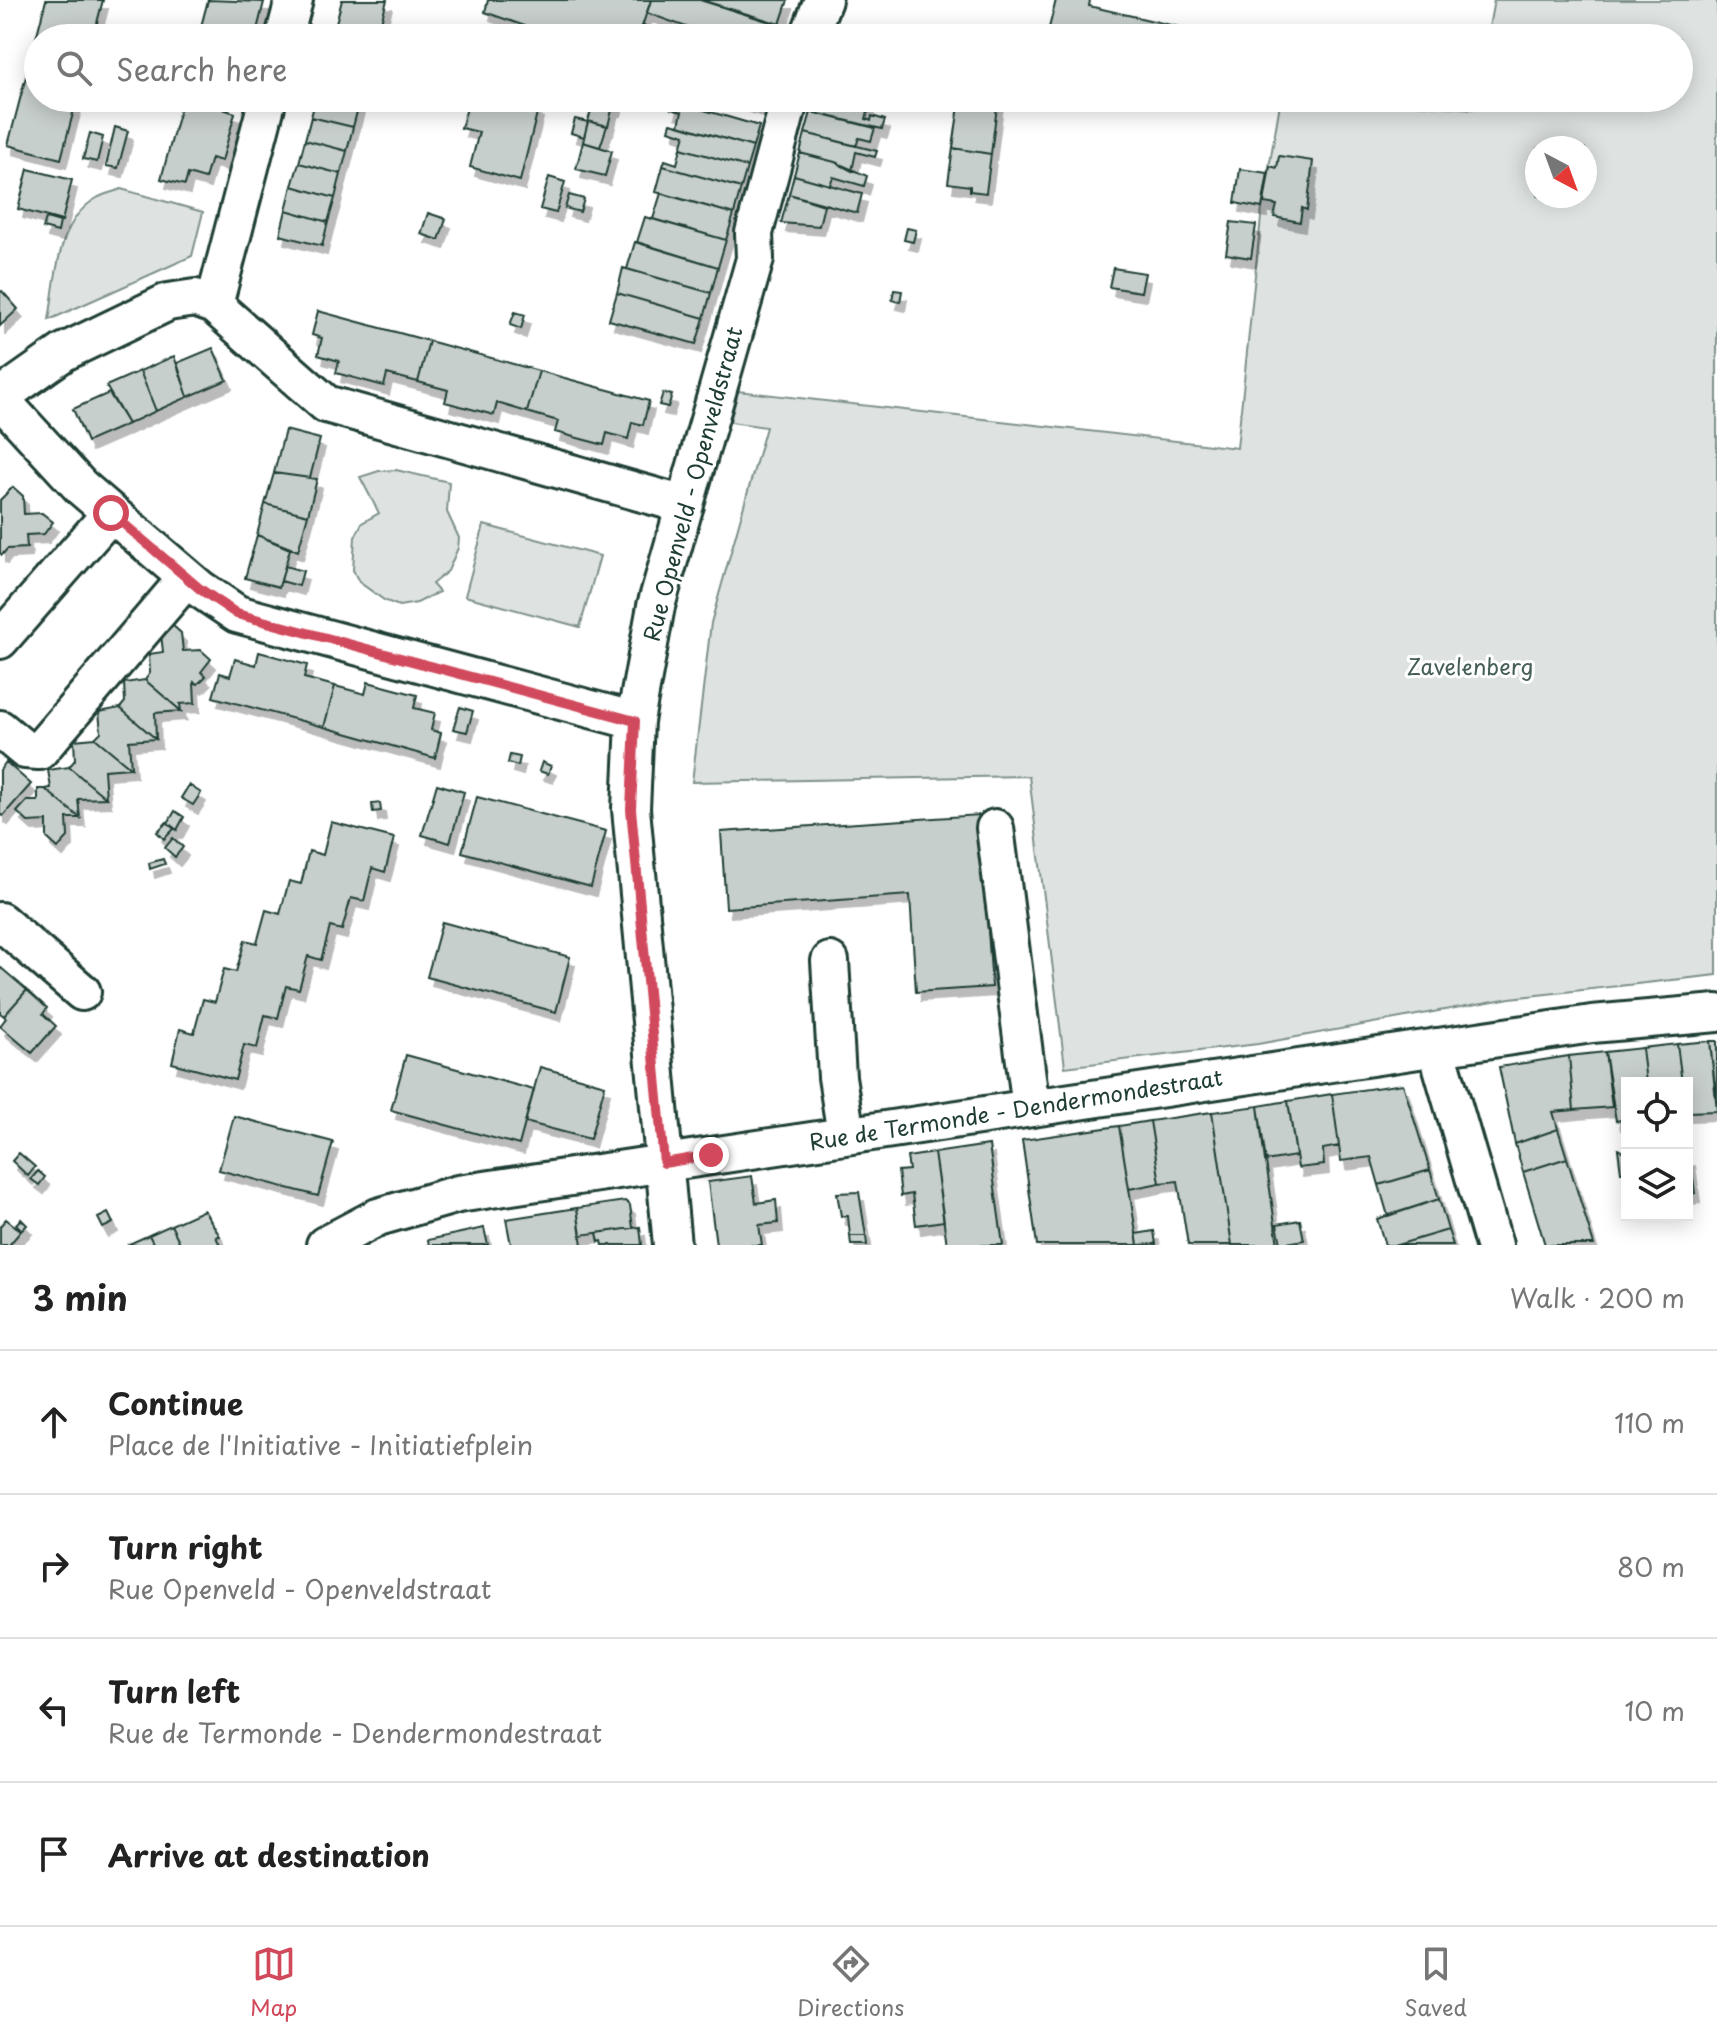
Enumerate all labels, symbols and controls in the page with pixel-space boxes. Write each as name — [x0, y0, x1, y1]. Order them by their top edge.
search box — [24, 24, 1693, 112]
icon: search — [52, 46, 96, 90]
text: Search here — [116, 46, 288, 91]
north arrow — [1525, 136, 1597, 208]
street label: Rue Openveld - Openveldstraat — [634, 323, 749, 645]
route start — [93, 495, 129, 531]
park label: Zavelenberg — [1407, 649, 1533, 682]
street label: Rue de Termonde - Dendermondestraat — [807, 1060, 1225, 1158]
map controls — [1621, 1077, 1693, 1221]
button: locate — [1621, 1077, 1693, 1149]
route end — [693, 1137, 729, 1173]
button: layers — [1621, 1149, 1693, 1221]
text: 3 min — [32, 1271, 128, 1323]
text: Walk · 200 m — [1510, 1278, 1685, 1317]
text: Continue — [108, 1380, 243, 1425]
icon: ahead — [32, 1400, 76, 1444]
text: 110 m — [1614, 1403, 1685, 1442]
text: Place de l'Initiative - Initiatiefplein — [108, 1425, 533, 1464]
text: Turn right — [108, 1524, 263, 1569]
icon: right — [32, 1544, 76, 1588]
text: 80 m — [1617, 1547, 1685, 1586]
text: Rue Openveld - Openveldstraat — [108, 1569, 491, 1608]
text: Turn left — [108, 1668, 240, 1713]
icon: left — [32, 1688, 76, 1732]
text: 10 m — [1624, 1691, 1685, 1730]
text: Rue de Termonde - Dendermondestraat — [108, 1713, 602, 1752]
icon: arrive — [32, 1832, 76, 1876]
text: Arrive at destination — [108, 1832, 430, 1877]
tab: Map — [250, 1942, 297, 2023]
tab: Directions — [797, 1942, 904, 2023]
tab: Saved — [1404, 1942, 1467, 2023]

